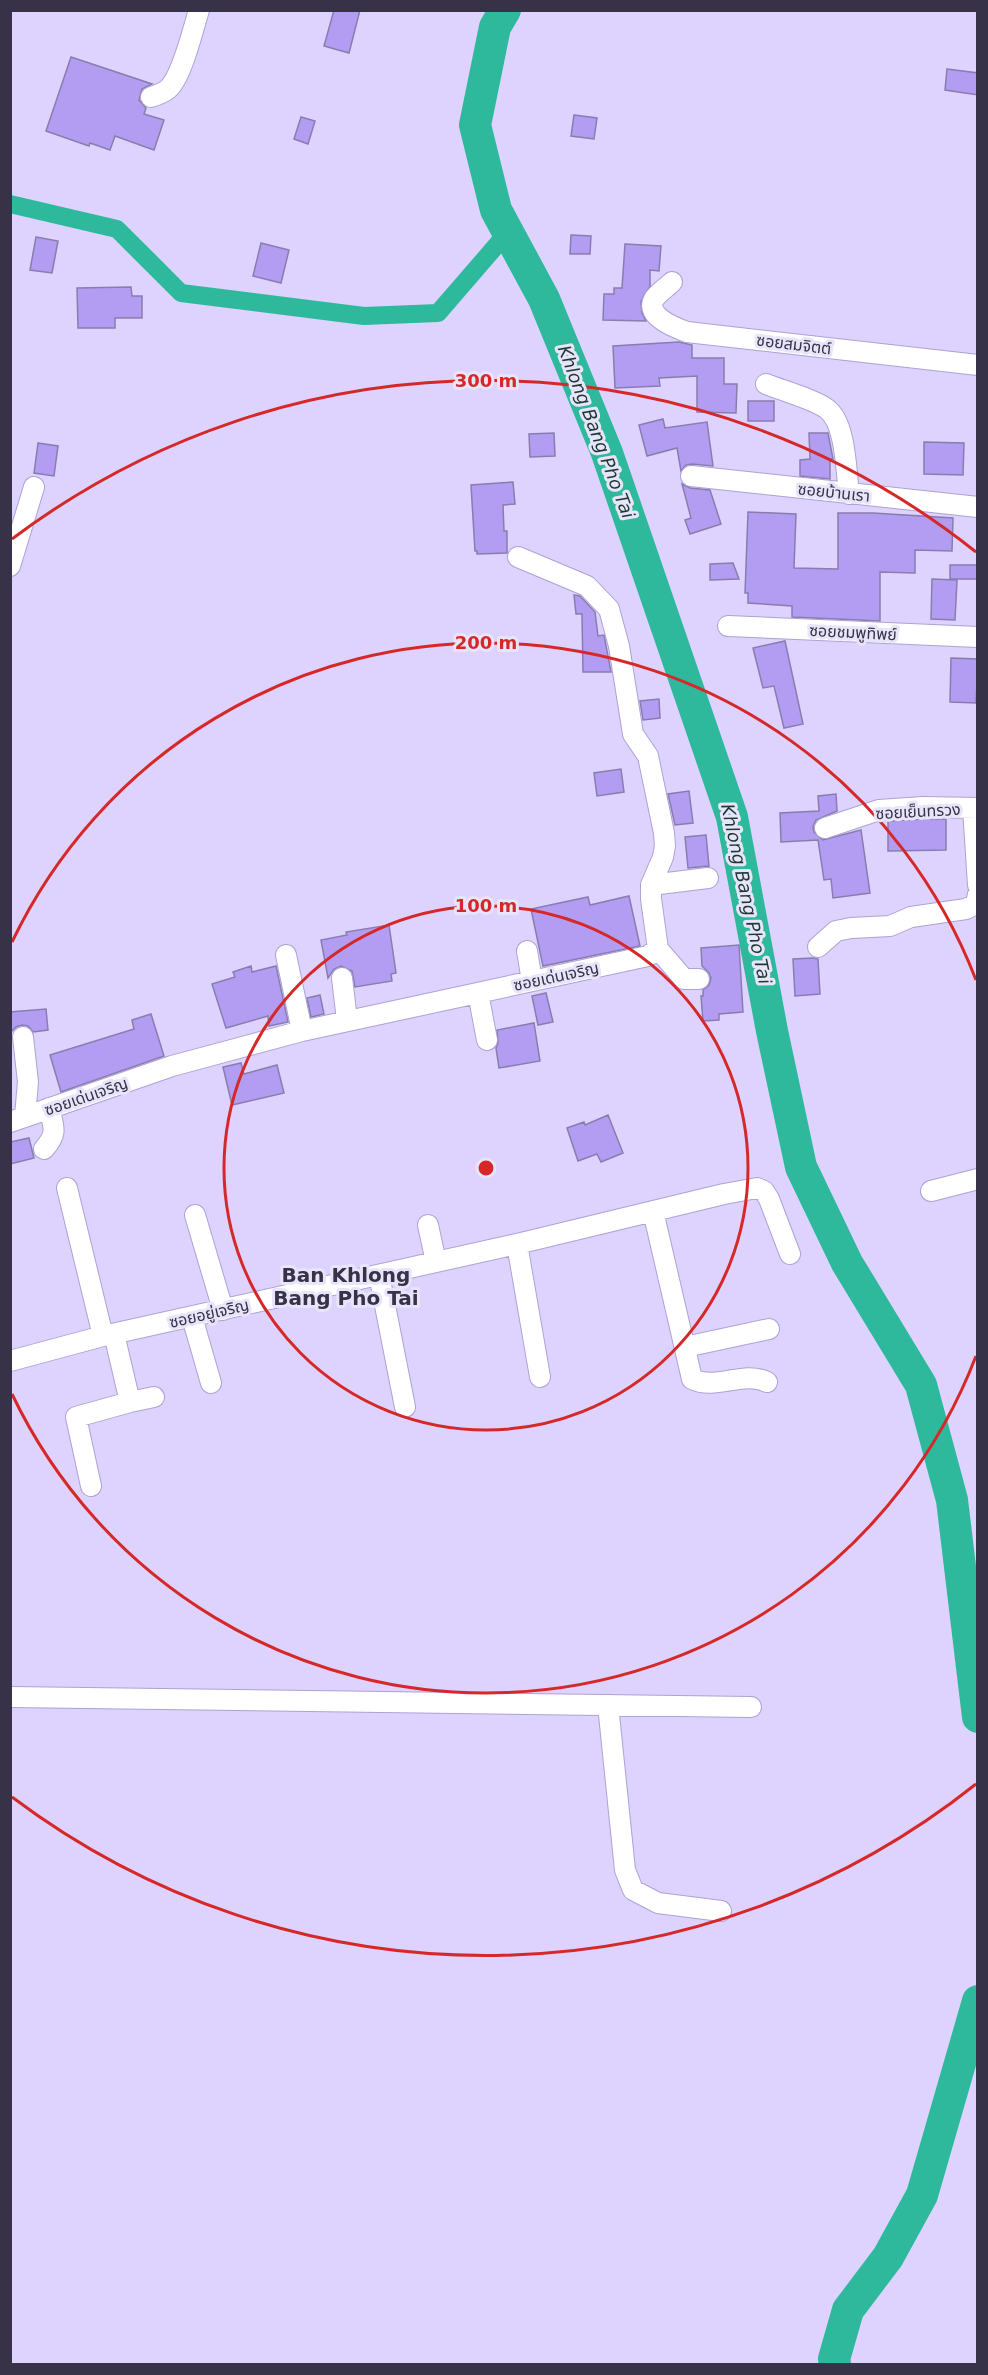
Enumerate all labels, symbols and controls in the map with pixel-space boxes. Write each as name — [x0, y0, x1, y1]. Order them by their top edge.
street label: ซอยสมจิตต์ — [755, 330, 833, 359]
water label: Khlong Bang Pho Tai — [554, 342, 639, 521]
text: 300 m — [455, 370, 517, 391]
street label: ซอยบ้านเรา — [797, 479, 871, 506]
street label: ซอยชมพูทิพย์ — [809, 621, 897, 644]
text: 200 m — [455, 632, 517, 653]
street label: ซอยเย็นทรวง — [875, 800, 961, 823]
water label: Khlong Bang Pho Tai — [717, 802, 776, 986]
text: 100 m — [455, 895, 517, 916]
street label: ซอยเด่นเจริญ — [512, 958, 601, 995]
street label: ซอยเด่นเจริญ — [42, 1073, 130, 1120]
centre of rings — [476, 1158, 496, 1178]
district label: Ban Khlong Bang Pho Tai — [273, 1263, 419, 1310]
street label: ซอยอยู่เจริญ — [167, 1295, 251, 1332]

